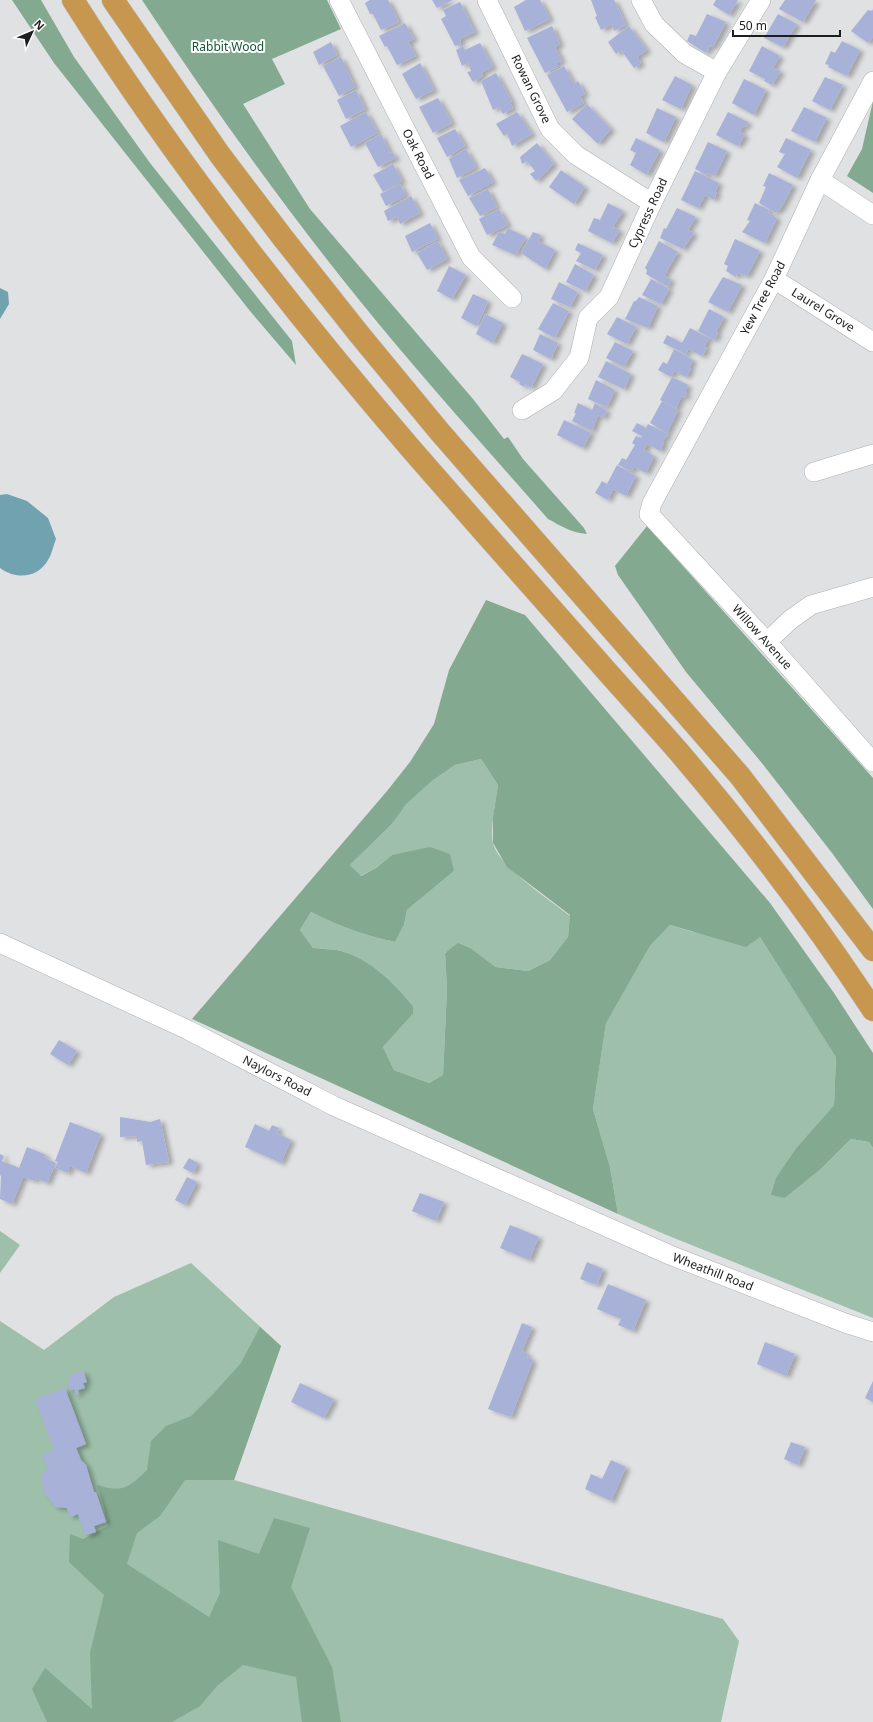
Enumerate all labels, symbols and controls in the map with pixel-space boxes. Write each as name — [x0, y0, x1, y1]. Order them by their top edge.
north arrow — [12, 12, 52, 52]
scale bar — [733, 12, 840, 38]
text: N — [31, 16, 48, 33]
text: 50 m — [739, 17, 767, 34]
park label: Rabbit Wood — [192, 38, 264, 55]
street label: Rowan Grove — [507, 52, 556, 126]
street label: Oak Road — [399, 126, 438, 182]
street label: Cypress Road — [624, 175, 671, 251]
street label: Yew Tree Road — [736, 258, 789, 338]
street label: Laurel Grove — [788, 283, 858, 336]
street label: Willow Avenue — [729, 600, 796, 673]
street label: Naylors Road — [240, 1051, 314, 1100]
street label: Wheathill Road — [670, 1248, 756, 1295]

